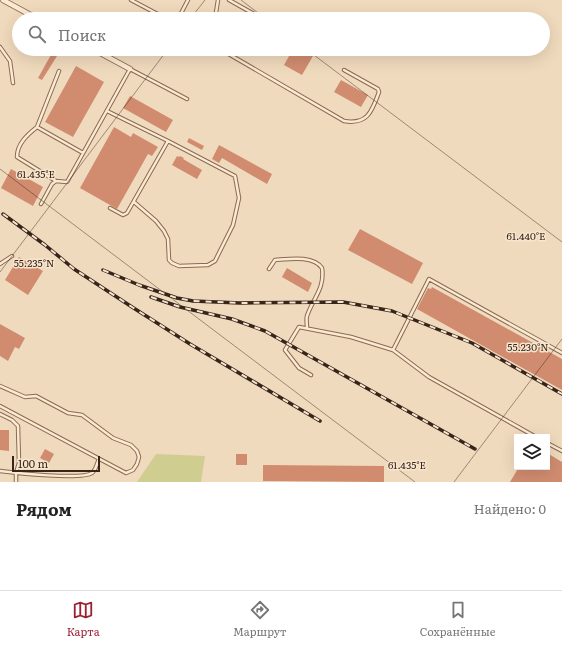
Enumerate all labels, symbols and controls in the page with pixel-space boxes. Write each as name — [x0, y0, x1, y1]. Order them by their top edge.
search box — [12, 12, 550, 56]
icon: search — [26, 23, 48, 45]
text: Поиск — [58, 23, 106, 46]
text: 61.435°E — [17, 166, 55, 181]
text: 61.440°E — [507, 228, 545, 243]
text: 55.235°N — [14, 255, 54, 270]
text: 55.230°N — [507, 339, 549, 354]
map controls — [514, 434, 550, 470]
button: layers — [514, 434, 550, 470]
scale bar — [12, 454, 100, 473]
text: 100 m — [18, 455, 48, 471]
text: 61.435°E — [388, 457, 426, 472]
text: Рядом — [16, 496, 72, 521]
text: Найдено: 0 — [474, 499, 546, 518]
tab: Карта — [67, 599, 100, 639]
tab: Маршрут — [233, 599, 286, 639]
tab: Сохранённые — [420, 599, 495, 639]

